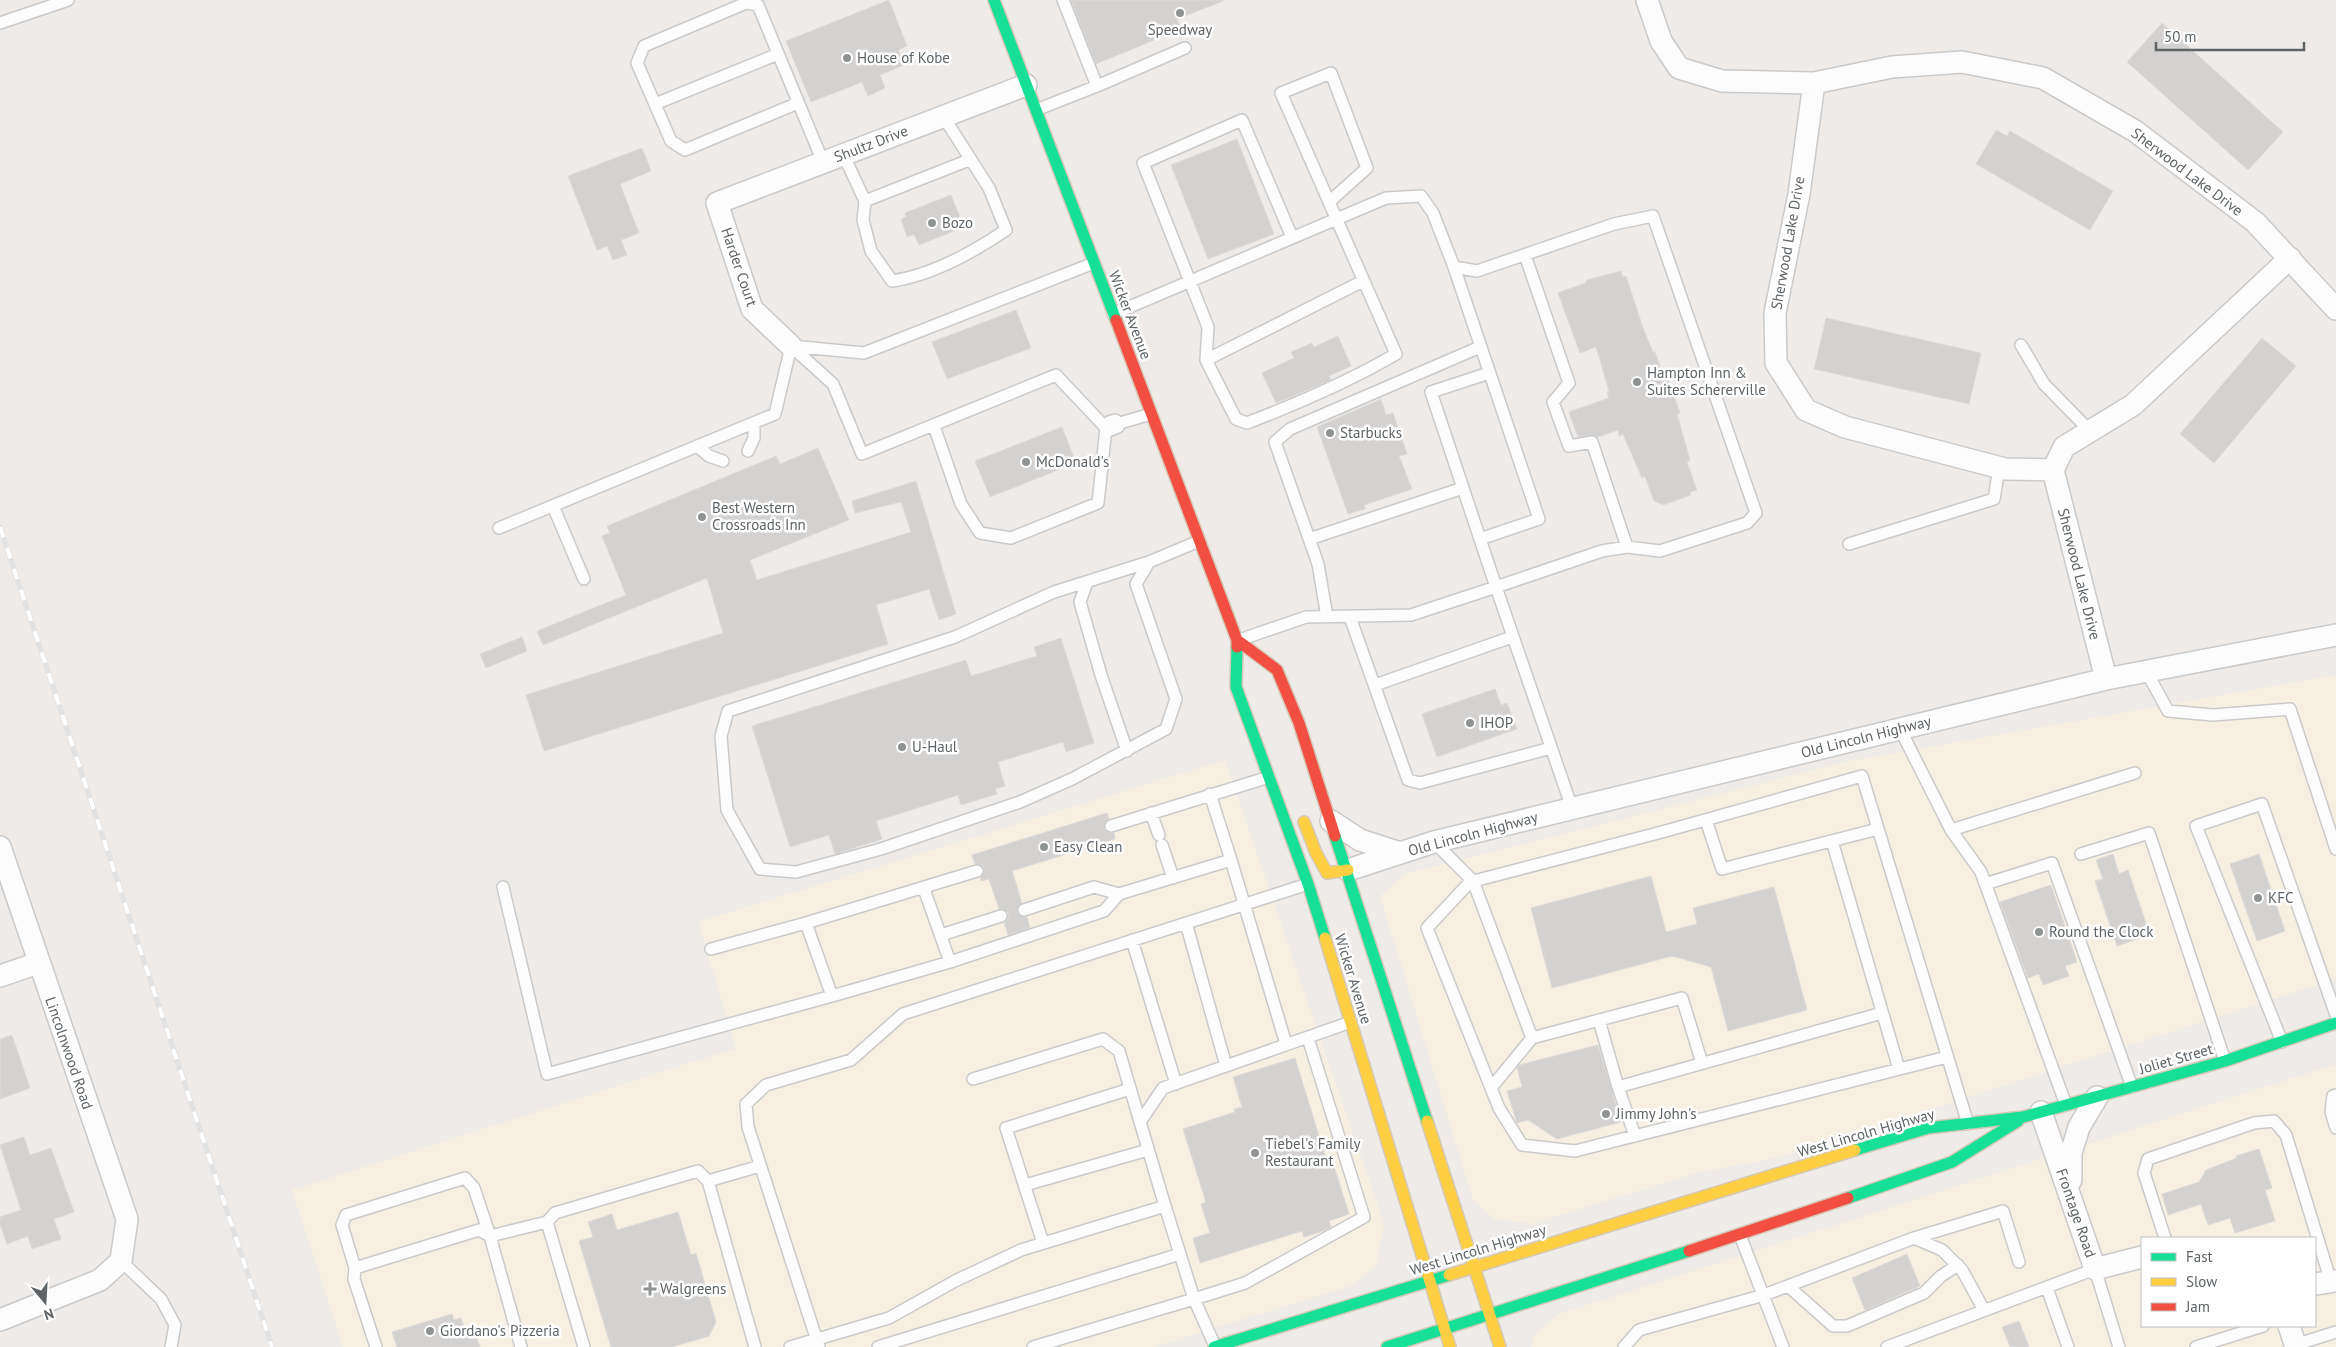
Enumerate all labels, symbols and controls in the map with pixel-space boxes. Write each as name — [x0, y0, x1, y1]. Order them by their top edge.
marker: Speedway — [1174, 7, 1186, 19]
place label: Speedway — [1148, 20, 1212, 39]
scale bar — [2156, 20, 2304, 52]
text: 50 m — [2164, 27, 2197, 46]
place label: House of Kobe — [857, 48, 950, 67]
marker: House of Kobe — [841, 52, 853, 64]
street label: Shultz Drive — [831, 121, 910, 166]
street label: Sherwood Lake Drive — [2128, 123, 2247, 220]
street label: Sherwood Lake Drive — [1766, 175, 1809, 311]
place label: Bozo — [942, 213, 973, 232]
marker: Bozo — [926, 217, 938, 229]
street label: Harder Court — [717, 225, 762, 309]
street label: Wicker Avenue — [1105, 268, 1156, 362]
place label: Hampton Inn & Suites Schererville — [1647, 363, 1766, 399]
marker: Hampton Inn & Suites Schererville — [1631, 376, 1643, 388]
place label: Starbucks — [1340, 423, 1402, 442]
marker: Starbucks — [1324, 427, 1336, 439]
place label: McDonald's — [1036, 452, 1109, 471]
marker: McDonald's — [1020, 456, 1032, 468]
place label: Best Western Crossroads Inn — [712, 498, 806, 534]
street label: Sherwood Lake Drive — [2054, 506, 2105, 642]
marker: Best Western Crossroads Inn — [696, 511, 708, 523]
street label: Old Lincoln Highway — [1799, 711, 1933, 762]
place label: IHOP — [1480, 713, 1513, 732]
marker: IHOP — [1464, 717, 1476, 729]
place label: U-Haul — [912, 737, 958, 756]
marker: U-Haul — [896, 741, 908, 753]
street label: Old Lincoln Highway — [1406, 807, 1540, 860]
place label: Easy Clean — [1054, 837, 1122, 856]
marker: Easy Clean — [1038, 841, 1050, 853]
place label: KFC — [2268, 888, 2293, 907]
marker: KFC — [2252, 892, 2264, 904]
place label: Round the Clock — [2049, 922, 2154, 941]
marker: Round the Clock — [2033, 926, 2045, 938]
street label: Wicker Avenue — [1331, 931, 1376, 1026]
street label: Lincolnwood Road — [41, 994, 98, 1112]
street label: Joliet Street — [2136, 1039, 2215, 1078]
place label: Jimmy John's — [1615, 1104, 1697, 1123]
street label: West Lincoln Highway — [1795, 1104, 1937, 1161]
marker: Jimmy John's — [1600, 1108, 1612, 1120]
place label: Tiebel's Family Restaurant — [1265, 1134, 1361, 1170]
marker: Tiebel's Family Restaurant — [1249, 1147, 1261, 1159]
street label: Frontage Road — [2052, 1166, 2101, 1260]
street label: West Lincoln Highway — [1407, 1220, 1548, 1279]
legend — [2141, 1237, 2316, 1327]
text: Fast — [2186, 1247, 2213, 1266]
text: Slow — [2186, 1272, 2217, 1291]
north arrow — [20, 1277, 70, 1327]
place label: Walgreens — [660, 1279, 726, 1298]
marker: Walgreens — [644, 1283, 656, 1295]
text: Jam — [2185, 1297, 2210, 1316]
text: N — [42, 1304, 56, 1324]
place label: Giordano's Pizzeria — [440, 1321, 560, 1340]
marker: Giordano's Pizzeria — [424, 1325, 436, 1337]

